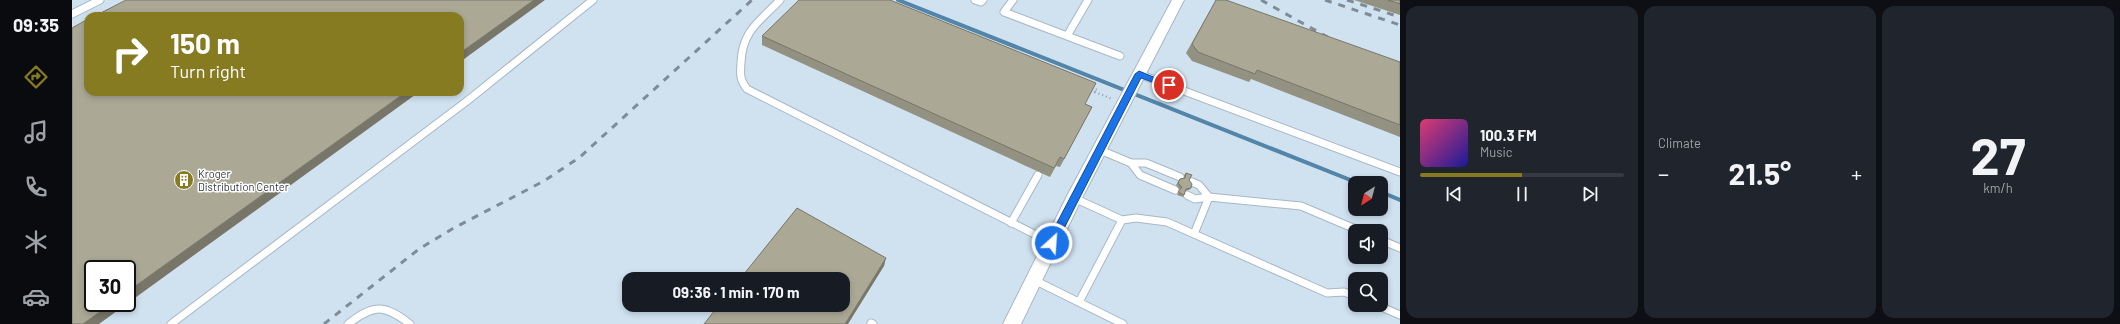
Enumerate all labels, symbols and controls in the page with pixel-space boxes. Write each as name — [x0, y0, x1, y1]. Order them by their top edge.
text: 09:35 — [13, 14, 59, 36]
text: 150 m — [170, 26, 240, 60]
icon: right — [104, 28, 156, 80]
text: Turn right — [170, 60, 246, 82]
icon: directions — [22, 63, 50, 91]
pin — [1152, 68, 1186, 102]
icon: arrive — [1158, 74, 1180, 96]
icon: music — [22, 118, 50, 146]
text: 27 — [1971, 123, 2025, 185]
text: 100.3 FM — [1480, 126, 1537, 144]
text: Climate — [1658, 135, 1701, 151]
text: Music — [1480, 144, 1513, 160]
text: 21.5° — [1729, 155, 1791, 191]
text: − — [1658, 160, 1669, 186]
text: + — [1851, 160, 1862, 186]
place label: Kroger Distribution Center — [198, 167, 289, 193]
building icon: Kroger Distribution Center — [173, 169, 195, 191]
icon: phone — [22, 173, 50, 201]
north arrow — [1348, 176, 1388, 216]
map controls — [1348, 176, 1388, 312]
text: km/h — [1983, 180, 2013, 196]
icon: previous — [1443, 183, 1465, 205]
icon: pause — [1511, 183, 1533, 205]
icon: next — [1579, 183, 1601, 205]
position arrow — [1031, 222, 1073, 264]
button: sound — [1348, 224, 1388, 264]
icon: climate — [22, 228, 50, 256]
speed limit sign: 30 — [84, 260, 136, 312]
button: search — [1348, 272, 1388, 312]
icon: car — [22, 283, 50, 311]
text: 09:36 · 1 min · 170 m — [673, 283, 799, 301]

